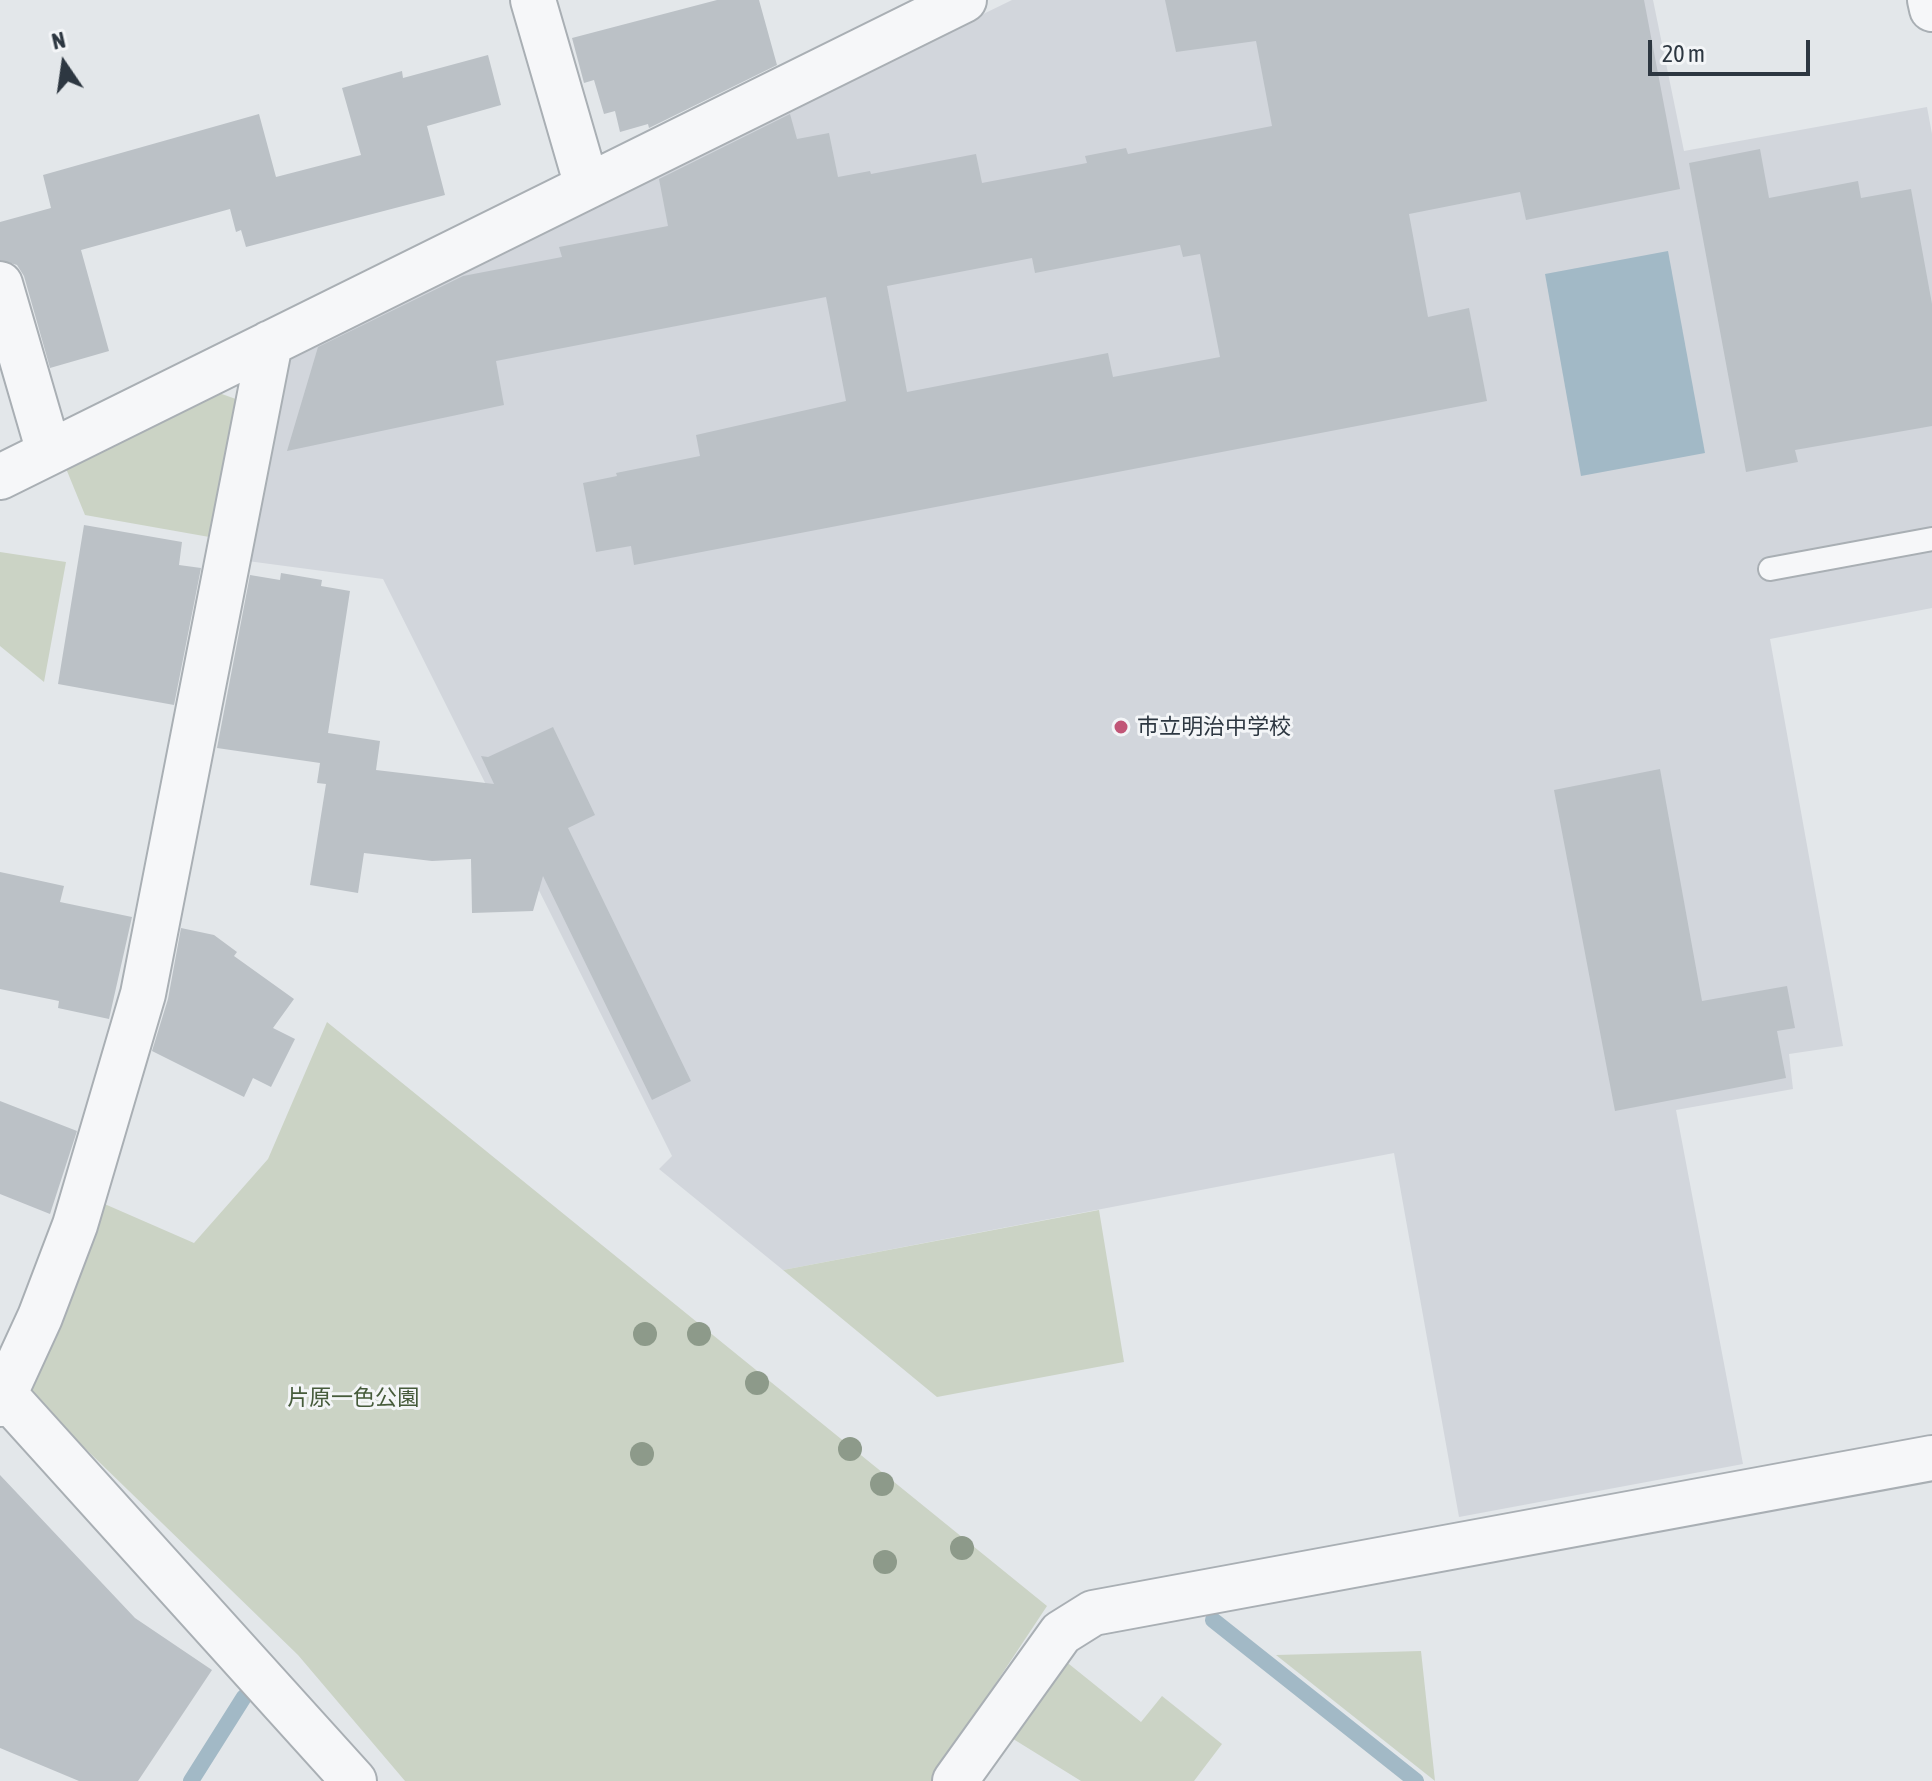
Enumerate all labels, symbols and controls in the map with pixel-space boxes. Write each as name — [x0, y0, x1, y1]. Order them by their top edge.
north arrow — [24, 24, 104, 104]
scale bar — [1652, 24, 1814, 74]
text: N — [49, 26, 68, 55]
text: 20 m — [1662, 40, 1705, 67]
place label: 市立明治中学校 — [1137, 714, 1291, 740]
marker: 市立明治中学校 — [1112, 718, 1130, 736]
park label: 片原一色公園 — [287, 1385, 419, 1411]

